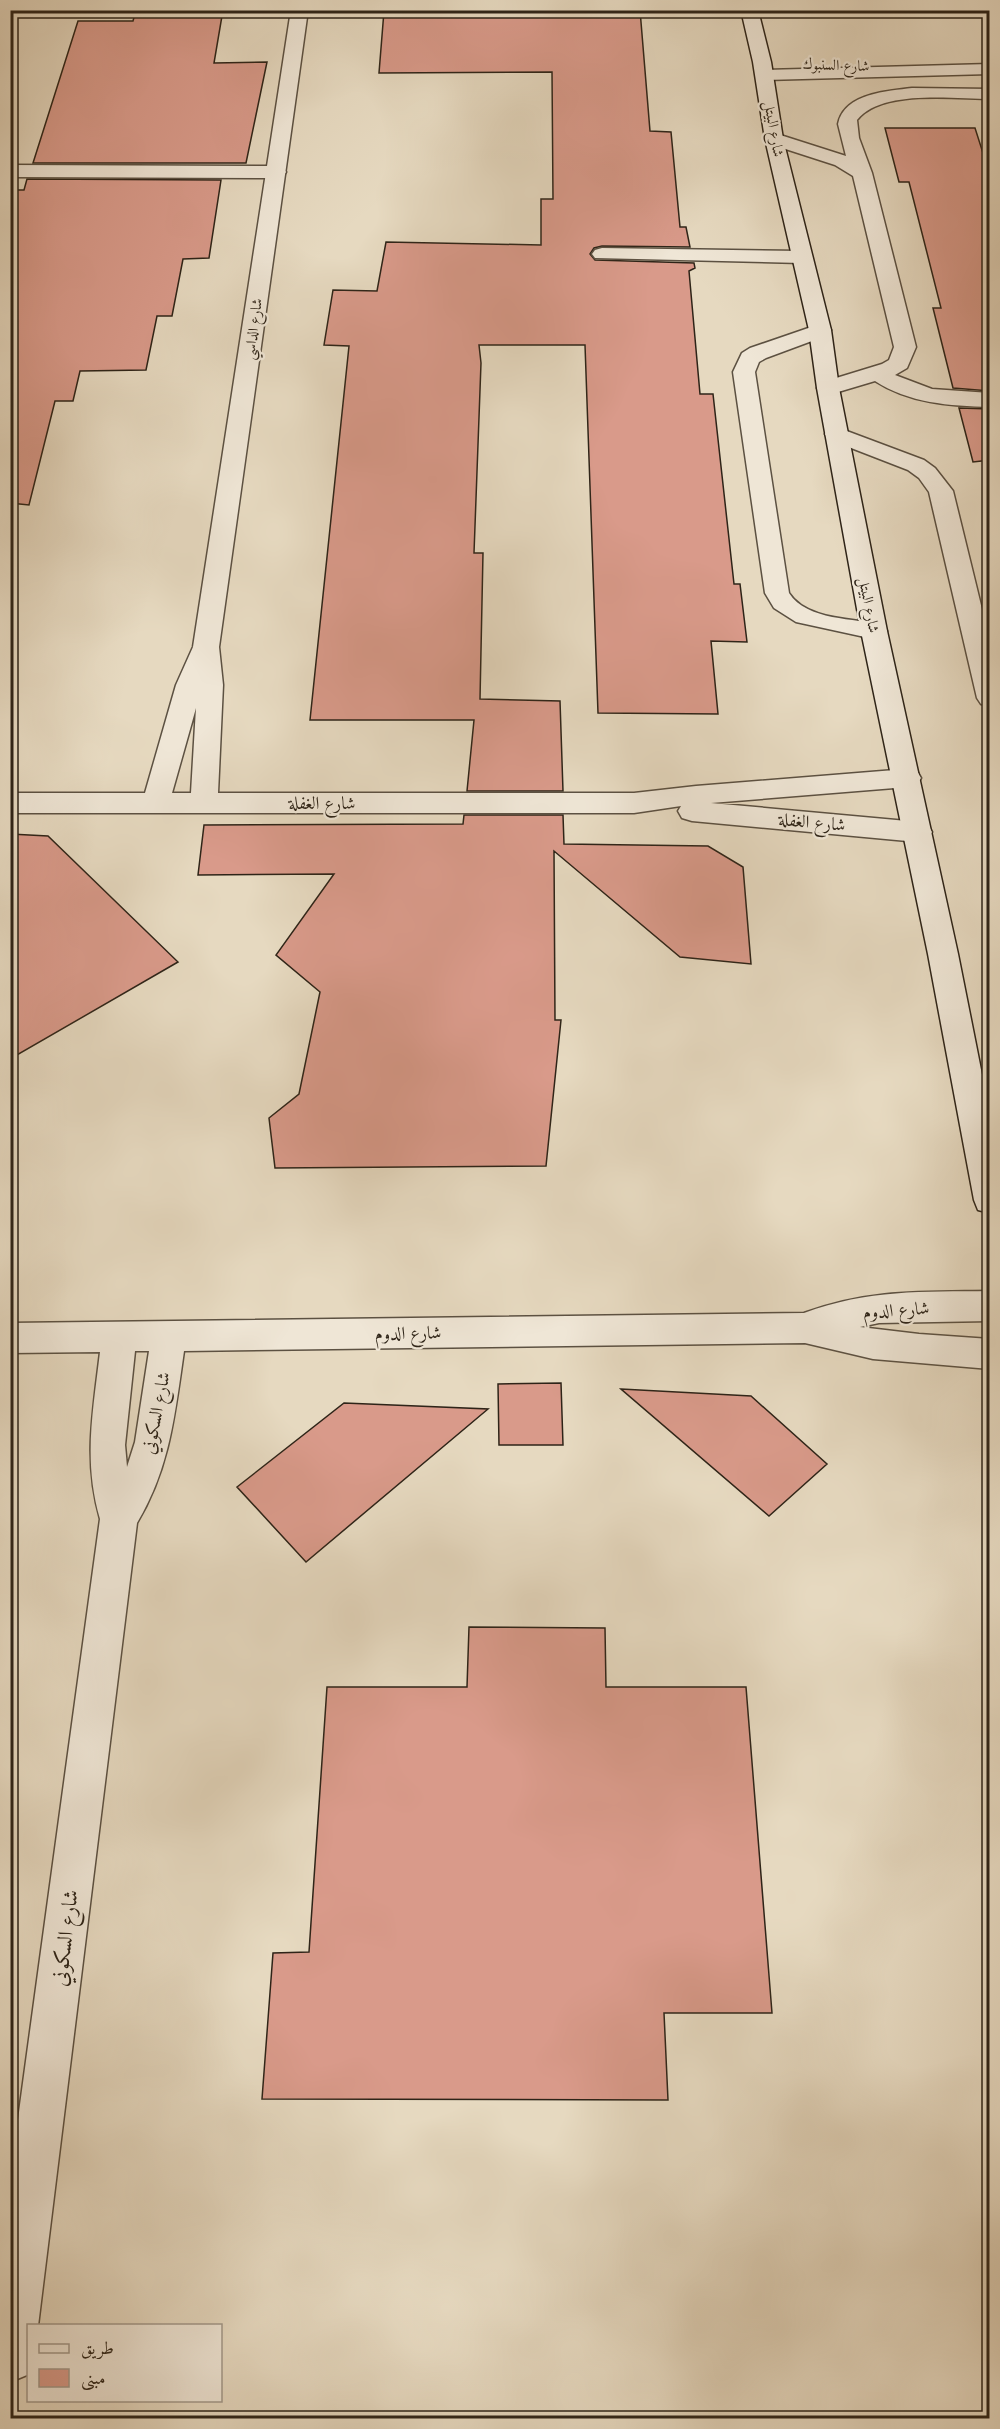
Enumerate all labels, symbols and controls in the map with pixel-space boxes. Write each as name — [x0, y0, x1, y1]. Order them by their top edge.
street label: شارع السنبوك — [802, 54, 870, 79]
street label: شارع البيتل — [756, 99, 789, 159]
street label: شارع الداسي — [239, 297, 271, 362]
street label: شارع البيتل — [851, 575, 884, 635]
street label: شارع الغفلة — [287, 792, 356, 818]
street label: شارع الغفلة — [776, 808, 846, 840]
street label: شارع الدوم — [862, 1297, 930, 1328]
street label: شارع الدوم — [375, 1321, 442, 1350]
street label: شارع السكوني — [137, 1370, 179, 1457]
street label: شارع السكوني — [46, 1888, 89, 1988]
legend — [27, 2324, 222, 2402]
text: طريق — [81, 2337, 114, 2360]
text: مبنى — [81, 2367, 106, 2391]

